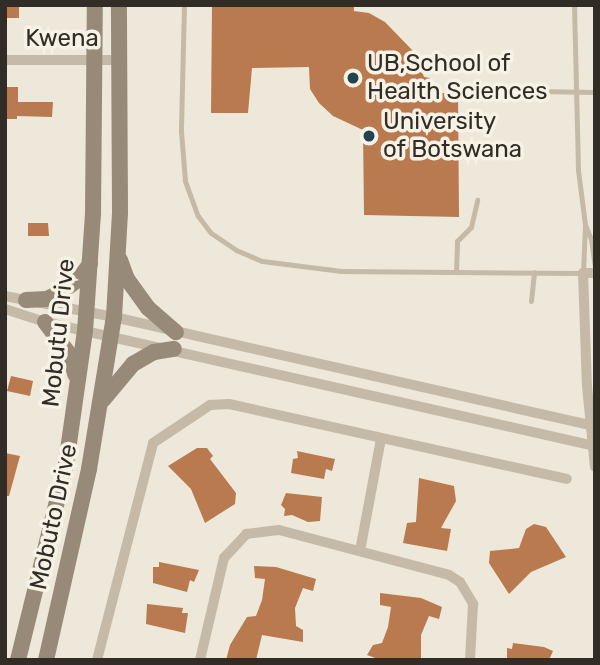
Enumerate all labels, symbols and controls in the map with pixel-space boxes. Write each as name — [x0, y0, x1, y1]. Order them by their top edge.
street label: Kwena — [25, 25, 99, 53]
place label: UB,School of Health Sciences — [367, 50, 547, 106]
marker: UB,School of Health Sciences — [345, 70, 361, 86]
place label: University of Botswana — [383, 108, 523, 164]
marker: University of Botswana — [361, 128, 377, 144]
street label: Mobutu Drive — [37, 257, 81, 409]
street label: Mobuto Drive — [24, 441, 84, 593]

